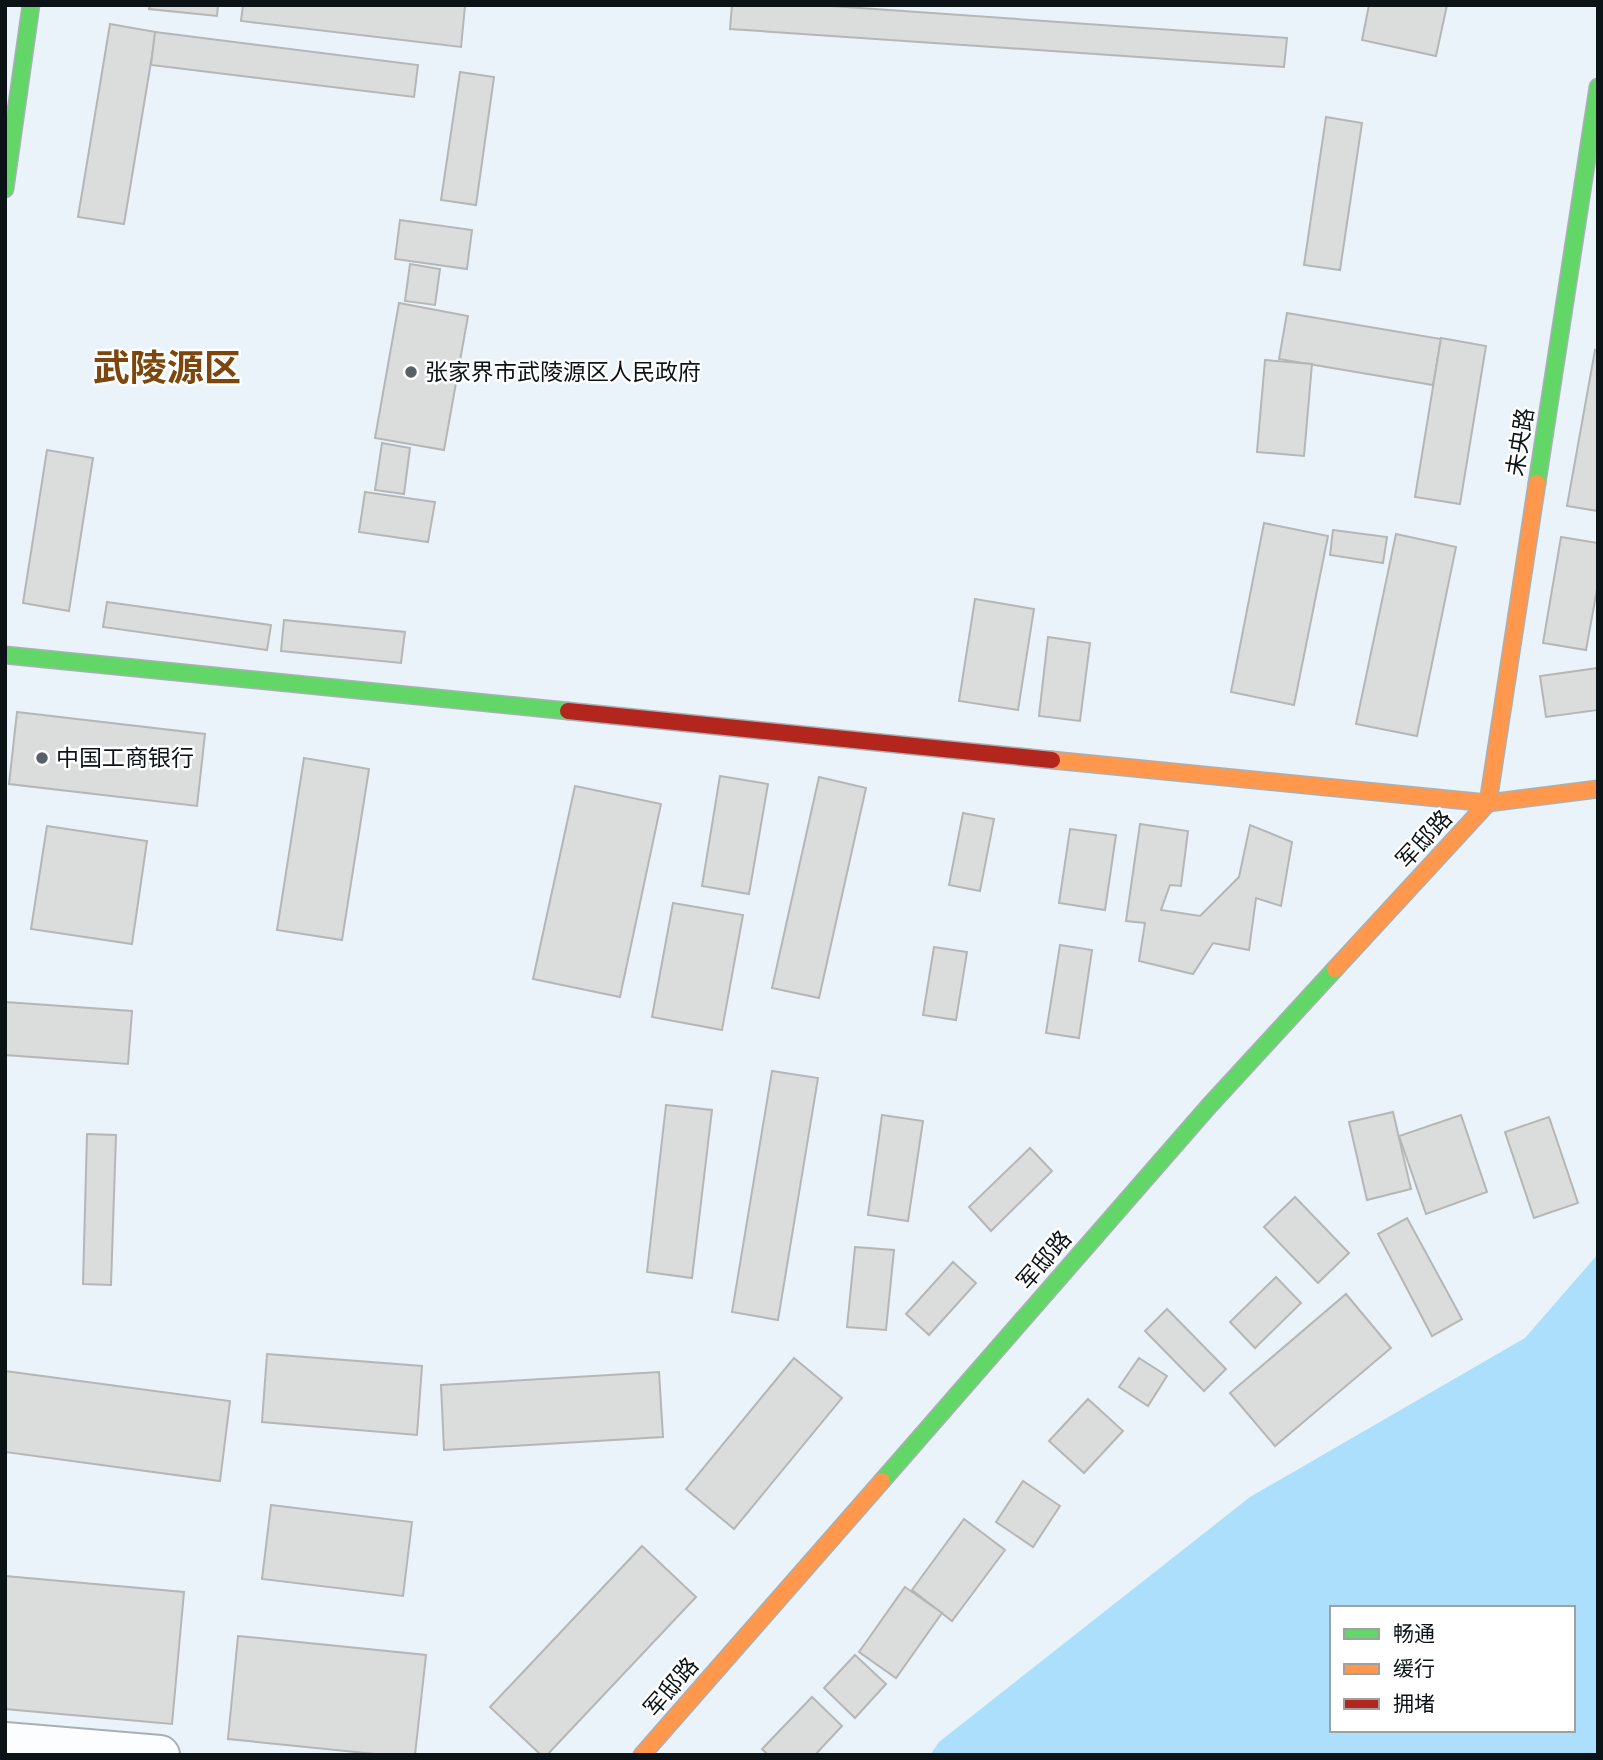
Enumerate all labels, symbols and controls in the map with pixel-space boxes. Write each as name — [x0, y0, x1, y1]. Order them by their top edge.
district label: 武陵源区 — [93, 348, 241, 395]
place label: 张家界市武陵源区人民政府 — [425, 360, 701, 389]
marker: 张家界市武陵源区人民政府 — [403, 364, 419, 380]
street label: 未央路 — [1503, 406, 1542, 479]
place label: 中国工商银行 — [56, 746, 194, 775]
marker: 中国工商银行 — [34, 750, 50, 766]
street label: 军邸路 — [1392, 806, 1460, 876]
street label: 军邸路 — [1012, 1226, 1079, 1297]
legend — [1330, 1606, 1575, 1732]
text: 畅通 — [1393, 1622, 1435, 1649]
street label: 军邸路 — [639, 1653, 706, 1724]
text: 缓行 — [1393, 1657, 1435, 1684]
text: 拥堵 — [1393, 1692, 1435, 1719]

